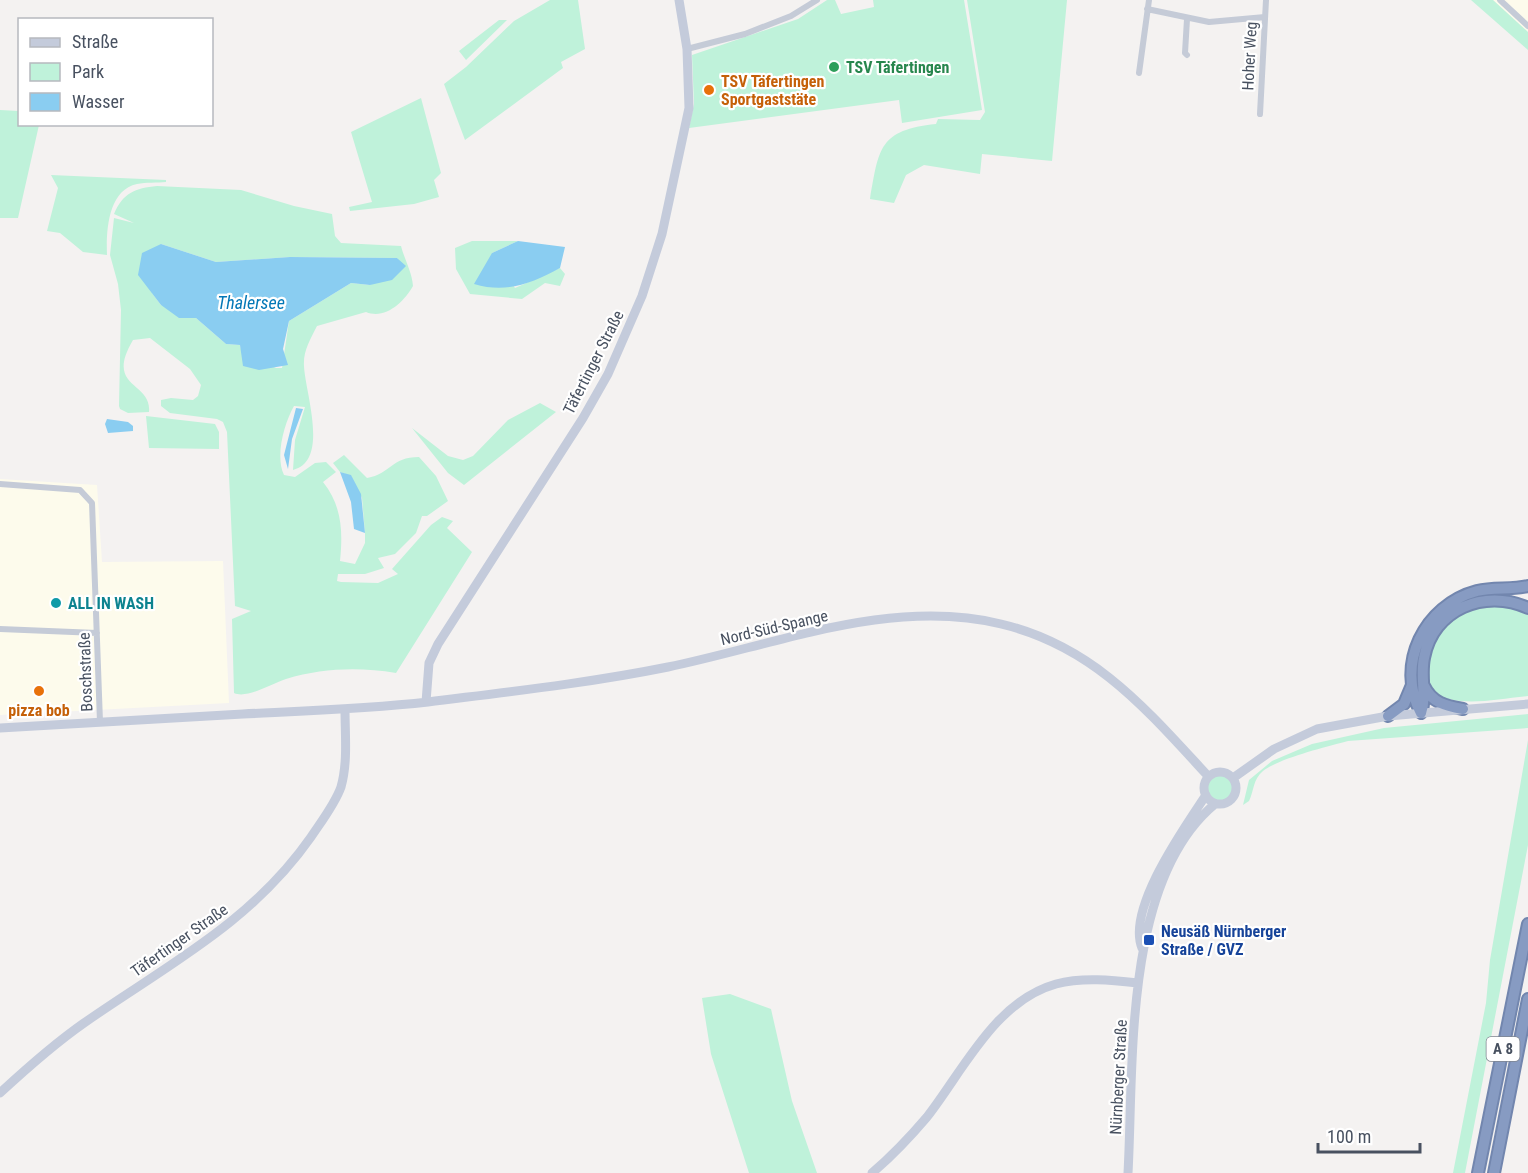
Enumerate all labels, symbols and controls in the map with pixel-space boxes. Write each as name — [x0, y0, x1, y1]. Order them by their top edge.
legend — [18, 18, 213, 126]
street label: Hoher Weg — [1238, 21, 1261, 91]
text: Straße — [72, 31, 118, 52]
place label: TSV Täfertingen — [846, 58, 949, 77]
marker: TSV Täfertingen — [827, 60, 841, 74]
text: Park — [72, 61, 104, 82]
place label: TSV Täfertingen Sportgaststäte — [721, 72, 824, 109]
marker: TSV Täfertingen Sportgaststäte — [702, 83, 716, 97]
text: Wasser — [72, 91, 125, 112]
water label: Thalersee — [217, 292, 285, 313]
street label: Täfertinger Straße — [559, 307, 628, 417]
place label: ALL IN WASH — [68, 594, 154, 613]
marker: ALL IN WASH — [49, 596, 63, 610]
street label: Nord-Süd-Spange — [719, 606, 830, 649]
street label: Boschstraße — [75, 632, 96, 712]
marker: pizza bob — [32, 684, 46, 698]
place label: pizza bob — [8, 701, 70, 720]
street label: Täfertinger Straße — [127, 900, 231, 981]
place label: Neusäß Nürnberger Straße / GVZ — [1161, 922, 1286, 959]
marker: Neusäß Nürnberger Straße / GVZ — [1142, 933, 1156, 947]
street label: Nürnberger Straße — [1106, 1019, 1131, 1135]
road number: A 8 — [1486, 1037, 1520, 1061]
scale bar — [1318, 1116, 1420, 1154]
text: 100 m — [1327, 1126, 1371, 1147]

